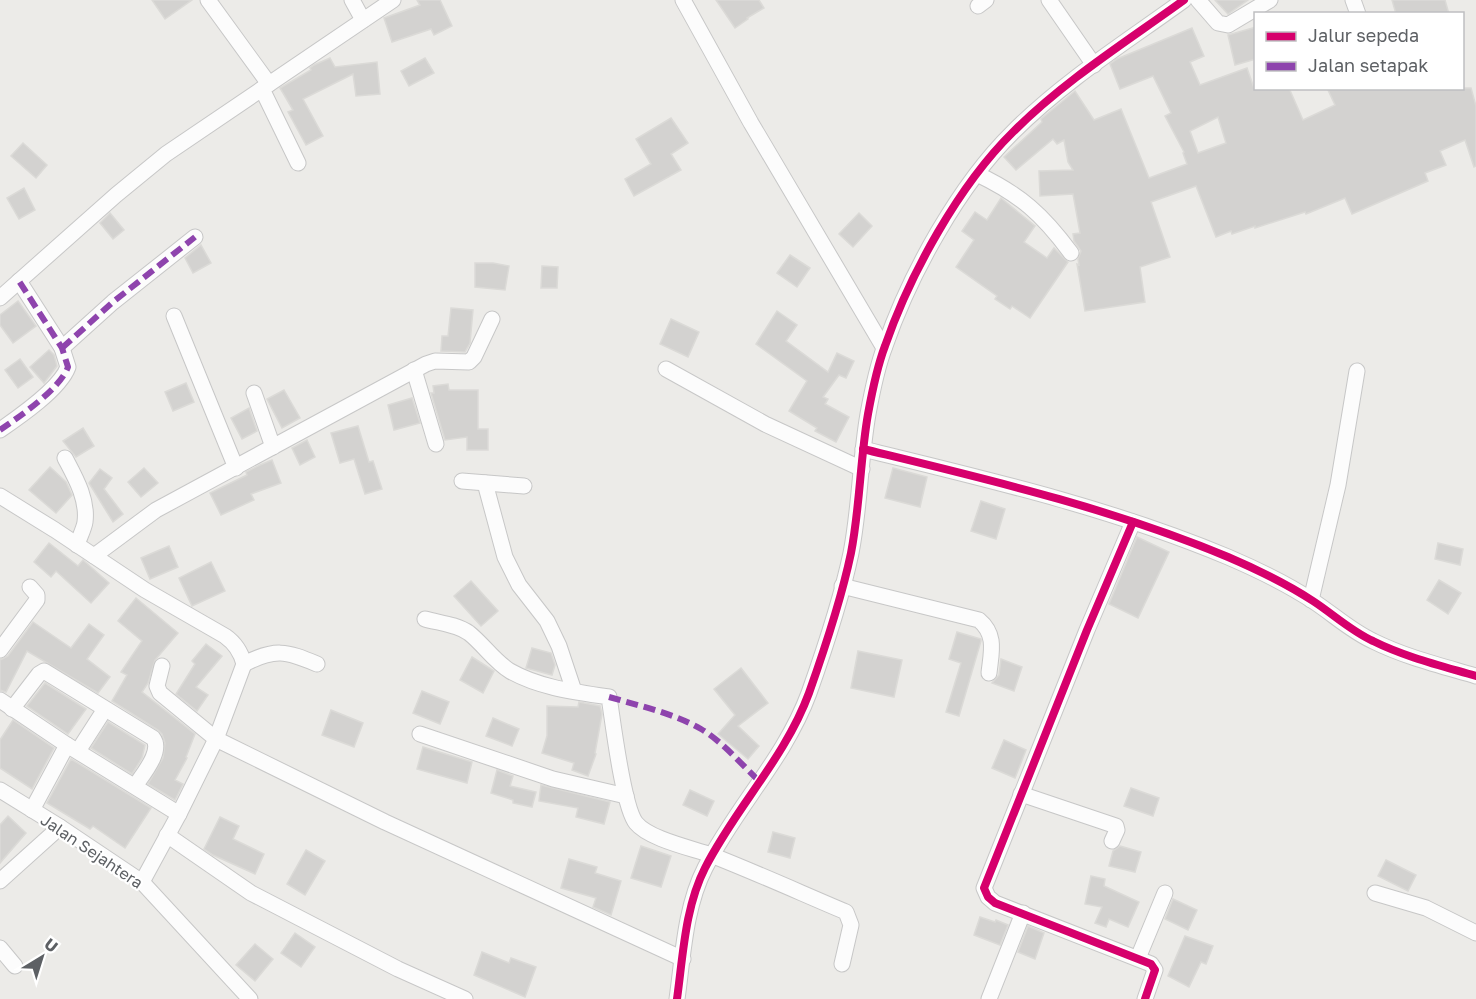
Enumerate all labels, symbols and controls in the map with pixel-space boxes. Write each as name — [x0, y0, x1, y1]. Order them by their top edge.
legend — [1254, 12, 1464, 90]
text: Jalur sepeda — [1308, 24, 1419, 46]
text: Jalan setapak — [1308, 54, 1428, 76]
street label: Jalan Sejahtera — [37, 809, 147, 893]
north arrow — [12, 927, 72, 987]
text: U — [40, 934, 62, 957]

